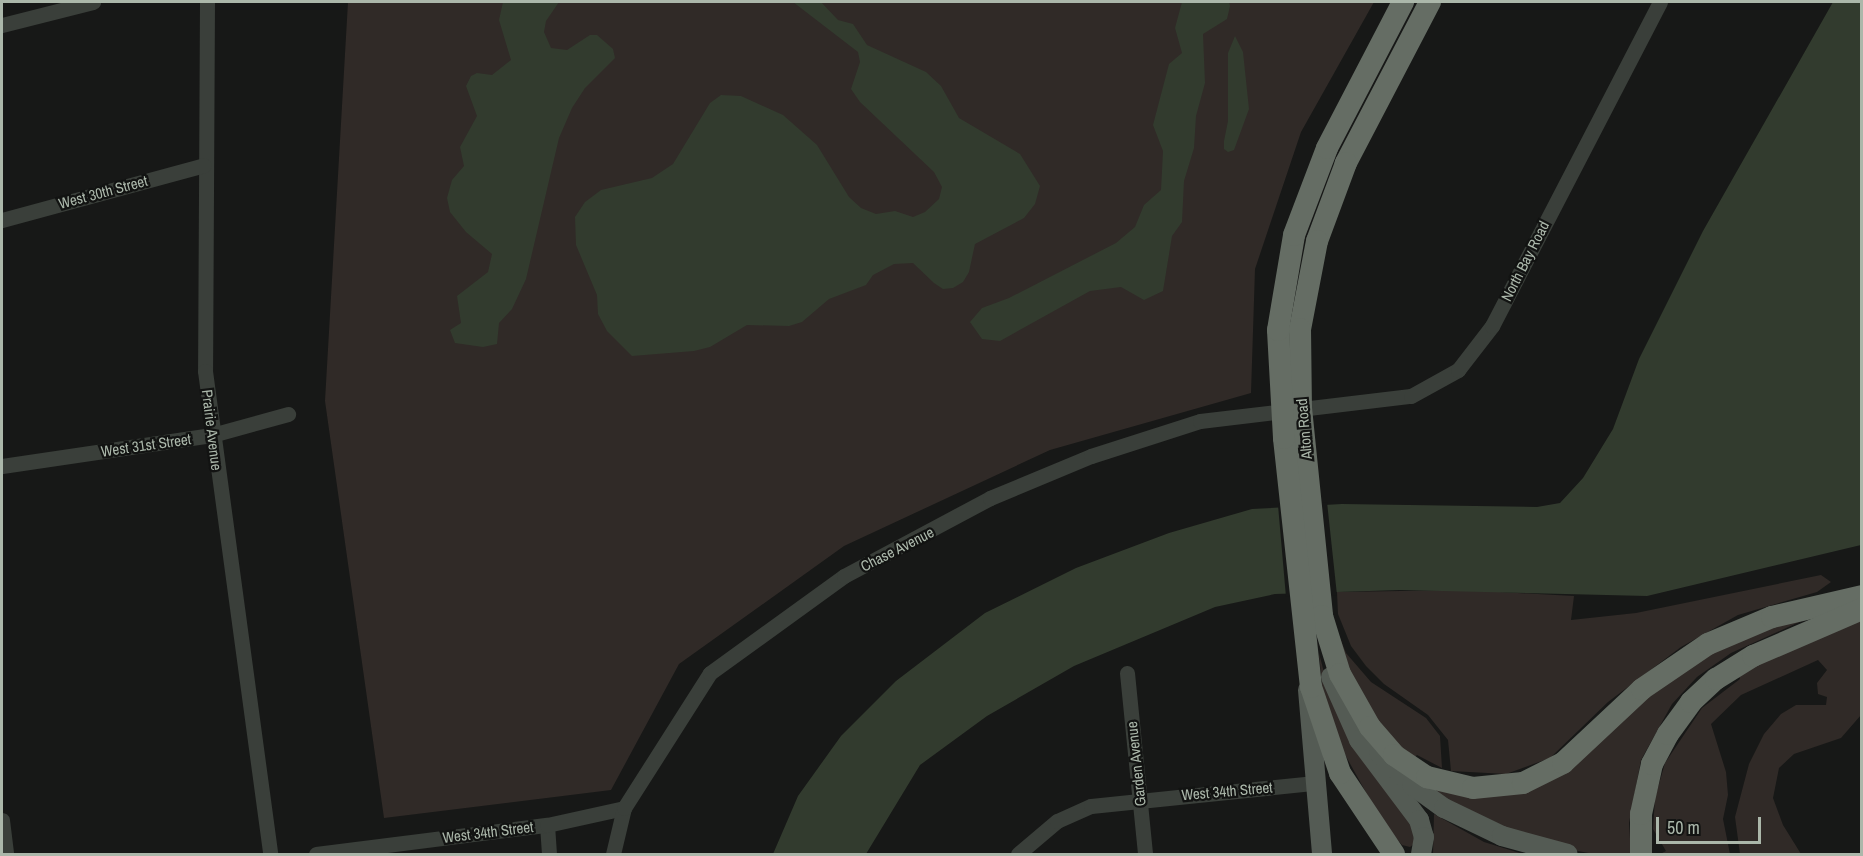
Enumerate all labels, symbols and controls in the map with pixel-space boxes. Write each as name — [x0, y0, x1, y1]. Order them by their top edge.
street label: West 30th Street — [57, 171, 149, 213]
street label: North Bay Road — [1497, 218, 1553, 304]
street label: Prairie Avenue — [198, 388, 226, 472]
street label: Alton Road — [1292, 398, 1316, 460]
street label: West 31st Street — [100, 430, 192, 460]
street label: Chase Avenue — [857, 523, 937, 575]
street label: Garden Avenue — [1123, 720, 1149, 808]
street label: West 34th Street — [1181, 778, 1273, 804]
scale bar — [1659, 805, 1764, 843]
text: 50 m — [1667, 815, 1700, 840]
street label: West 34th Street — [442, 817, 534, 847]

